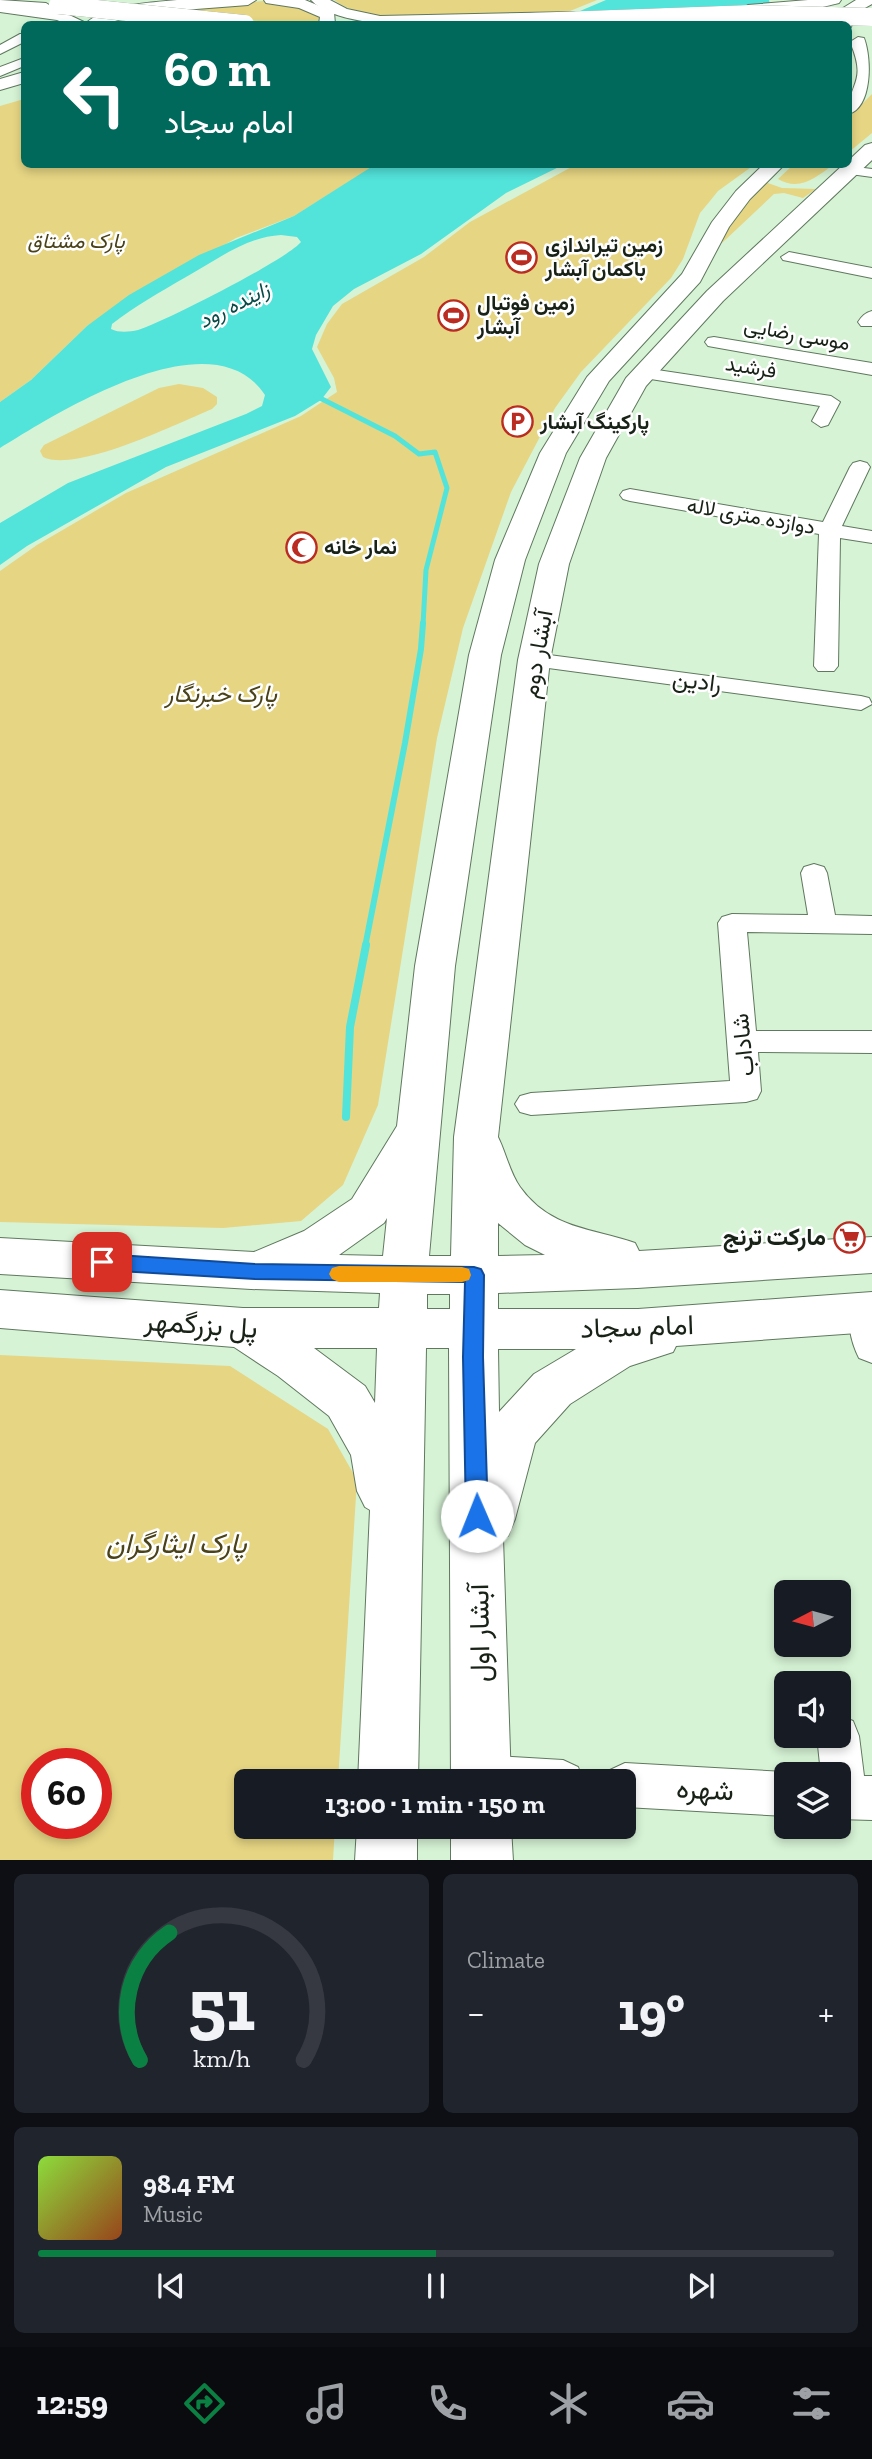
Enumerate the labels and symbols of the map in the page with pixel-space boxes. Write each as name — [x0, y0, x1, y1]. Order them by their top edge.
park label: پارک مشتاق — [27, 228, 125, 255]
place label: زمین تیراندازی باکمان آبشار — [544, 232, 663, 282]
sports icon: زمین تیراندازی باکمان آبشار — [505, 240, 539, 274]
water label: زاینده رود — [194, 276, 275, 334]
place label: زمین فوتبال آبشار — [476, 290, 575, 340]
sports icon: زمین فوتبال آبشار — [437, 298, 471, 332]
street label: موسی رضایی — [742, 312, 852, 356]
street label: فرشید — [724, 350, 778, 384]
parking icon: پارکینگ آبشار — [500, 405, 534, 439]
place label: پارکینگ آبشار — [539, 409, 649, 436]
street label: دوازده متری لاله — [685, 492, 817, 540]
mosque icon: نمار خانه — [284, 530, 318, 564]
place label: نمار خانه — [324, 534, 397, 560]
street label: آبشار دوم — [514, 605, 561, 701]
street label: رادین — [671, 663, 723, 699]
park label: پارک خبرنگار — [163, 679, 277, 710]
street label: شاداب — [725, 1012, 760, 1078]
supermarket icon: مارکت ترنج — [832, 1220, 866, 1254]
place label: مارکت ترنج — [723, 1222, 826, 1254]
pin — [72, 1232, 132, 1292]
street label: پل بزرگمهر — [142, 1304, 259, 1347]
street label: امام سجاد — [580, 1308, 694, 1347]
position arrow — [440, 1479, 514, 1553]
park label: پارک ایثارگران — [106, 1527, 248, 1562]
north arrow — [774, 1580, 850, 1657]
street label: آبشار اول — [462, 1581, 498, 1683]
speed limit sign: 60 — [21, 1748, 112, 1839]
street label: شهره — [675, 1772, 735, 1808]

